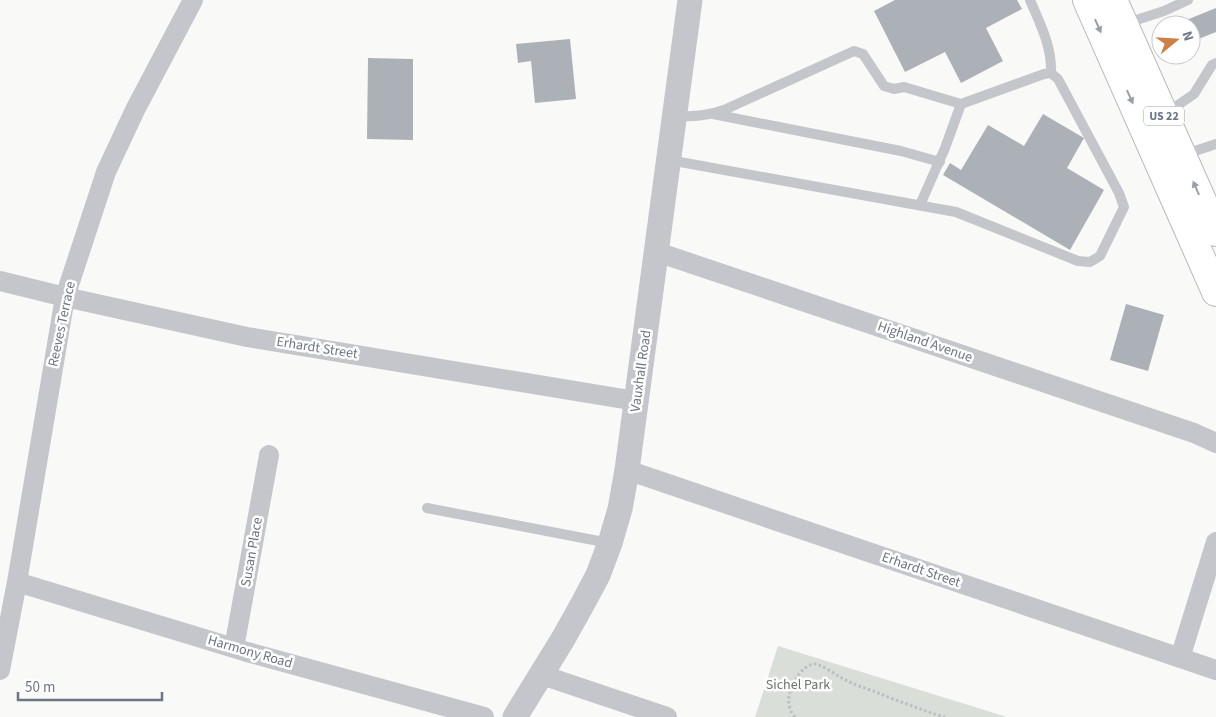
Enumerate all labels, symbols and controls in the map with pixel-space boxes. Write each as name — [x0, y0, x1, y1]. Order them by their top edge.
north arrow — [1151, 15, 1201, 65]
one-way arrow — [1095, 19, 1103, 33]
text: N — [1176, 29, 1198, 44]
one-way arrow — [1126, 90, 1134, 104]
road number: US 22 — [1144, 106, 1184, 125]
one-way arrow — [1192, 180, 1201, 195]
street label: Reeves Terrace — [43, 279, 81, 369]
street label: Highland Avenue — [875, 316, 975, 368]
street label: Vauxhall Road — [625, 329, 657, 413]
street label: Erhardt Street — [275, 332, 359, 364]
street label: Susan Place — [236, 516, 268, 588]
street label: Erhardt Street — [879, 547, 963, 593]
street label: Harmony Road — [205, 630, 295, 674]
scale bar — [18, 670, 161, 702]
park label: Sichel Park — [766, 675, 830, 695]
text: 50 m — [25, 677, 55, 698]

